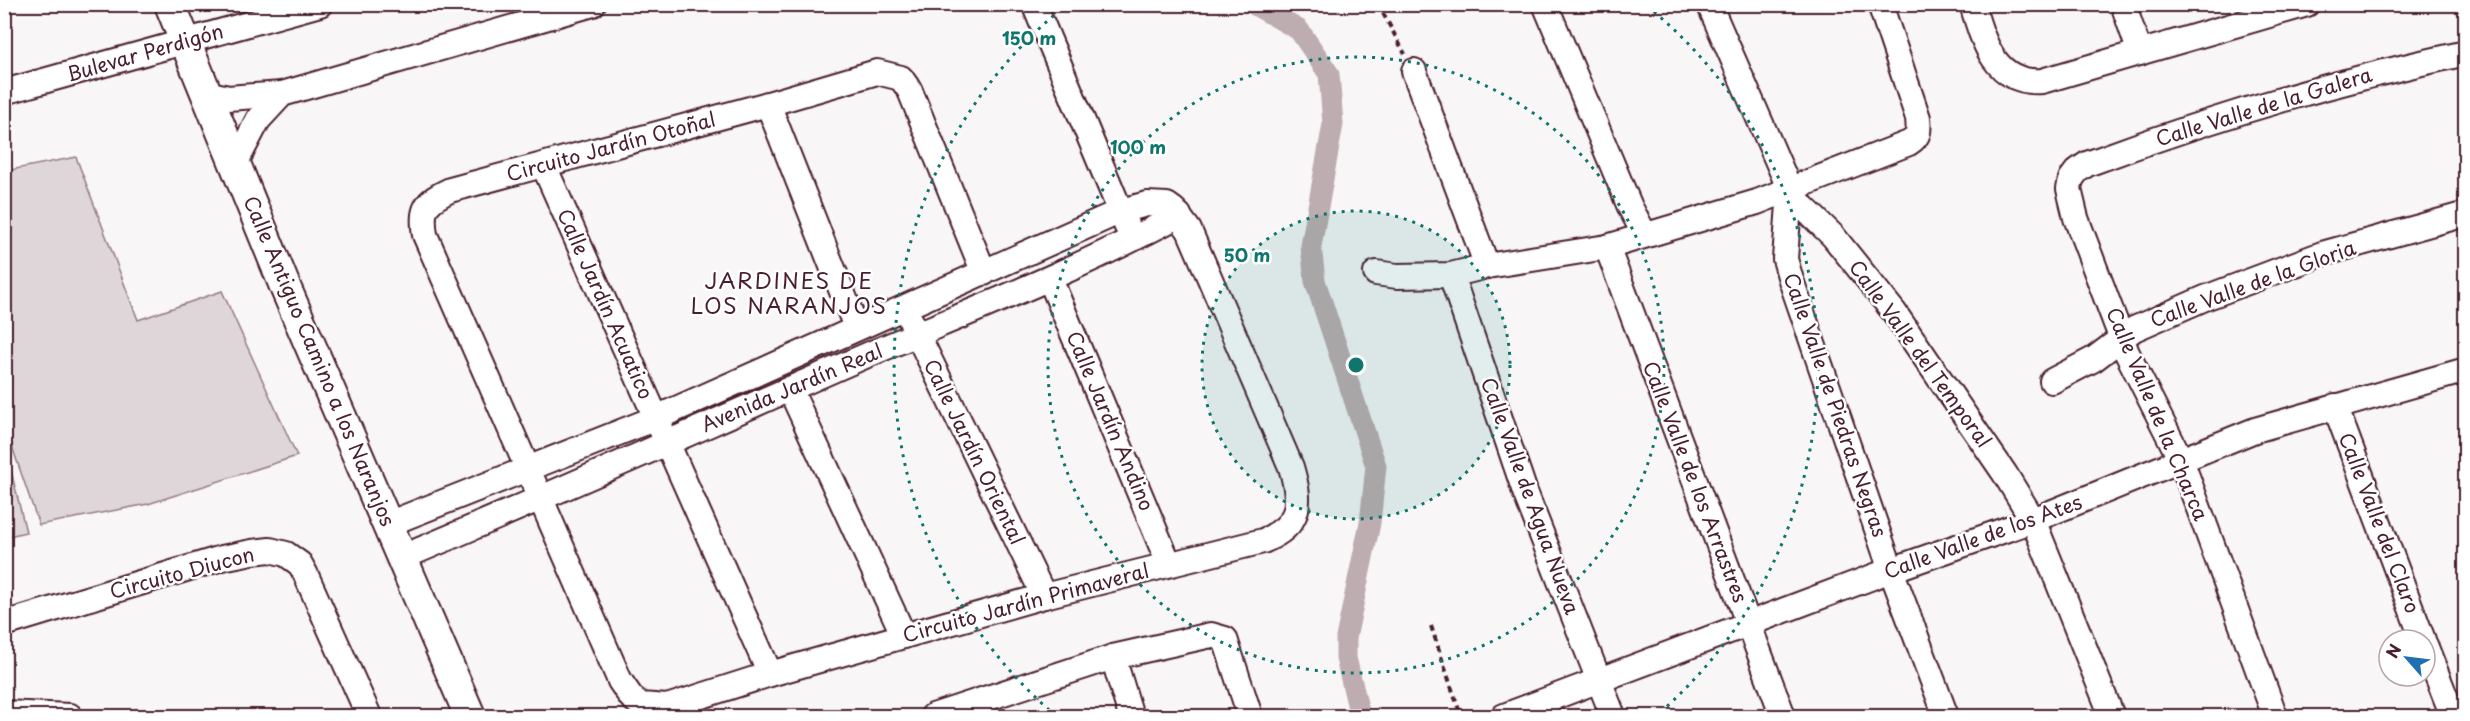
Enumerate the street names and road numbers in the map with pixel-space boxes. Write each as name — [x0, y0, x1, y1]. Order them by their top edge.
street label: Bulevar Perdigón — [63, 15, 227, 89]
street label: Calle Valle de la Galera — [2152, 59, 2376, 153]
street label: Circuito Jardín Otoñal — [503, 104, 719, 188]
street label: Calle Antiguo Camino a los Naranjos — [237, 191, 403, 530]
street label: Calle Jardín Acuatico — [550, 204, 661, 404]
street label: Calle Valle de la Gloria — [2146, 232, 2360, 334]
street label: Calle Valle del Temporal — [1842, 253, 1999, 454]
street label: Calle Valle de Piedras Negras — [1777, 268, 1895, 541]
street label: Calle Valle de la Charca — [2099, 302, 2217, 525]
street label: Calle Jardín Andino — [1059, 326, 1162, 515]
street label: Avenida Jardín Real — [696, 335, 887, 439]
street label: Calle Jardín Oriental — [917, 354, 1033, 550]
street label: Calle Valle de los Arrastres — [1636, 356, 1756, 607]
street label: Calle Valle de Agua Nueva — [1474, 373, 1588, 619]
street label: Calle Valle del Claro — [2332, 428, 2428, 617]
street label: Calle Valle de los Ates — [1879, 486, 2086, 586]
street label: Circuito Diucon — [106, 538, 257, 606]
street label: Circuito Jardín Primaveral — [899, 555, 1152, 649]

